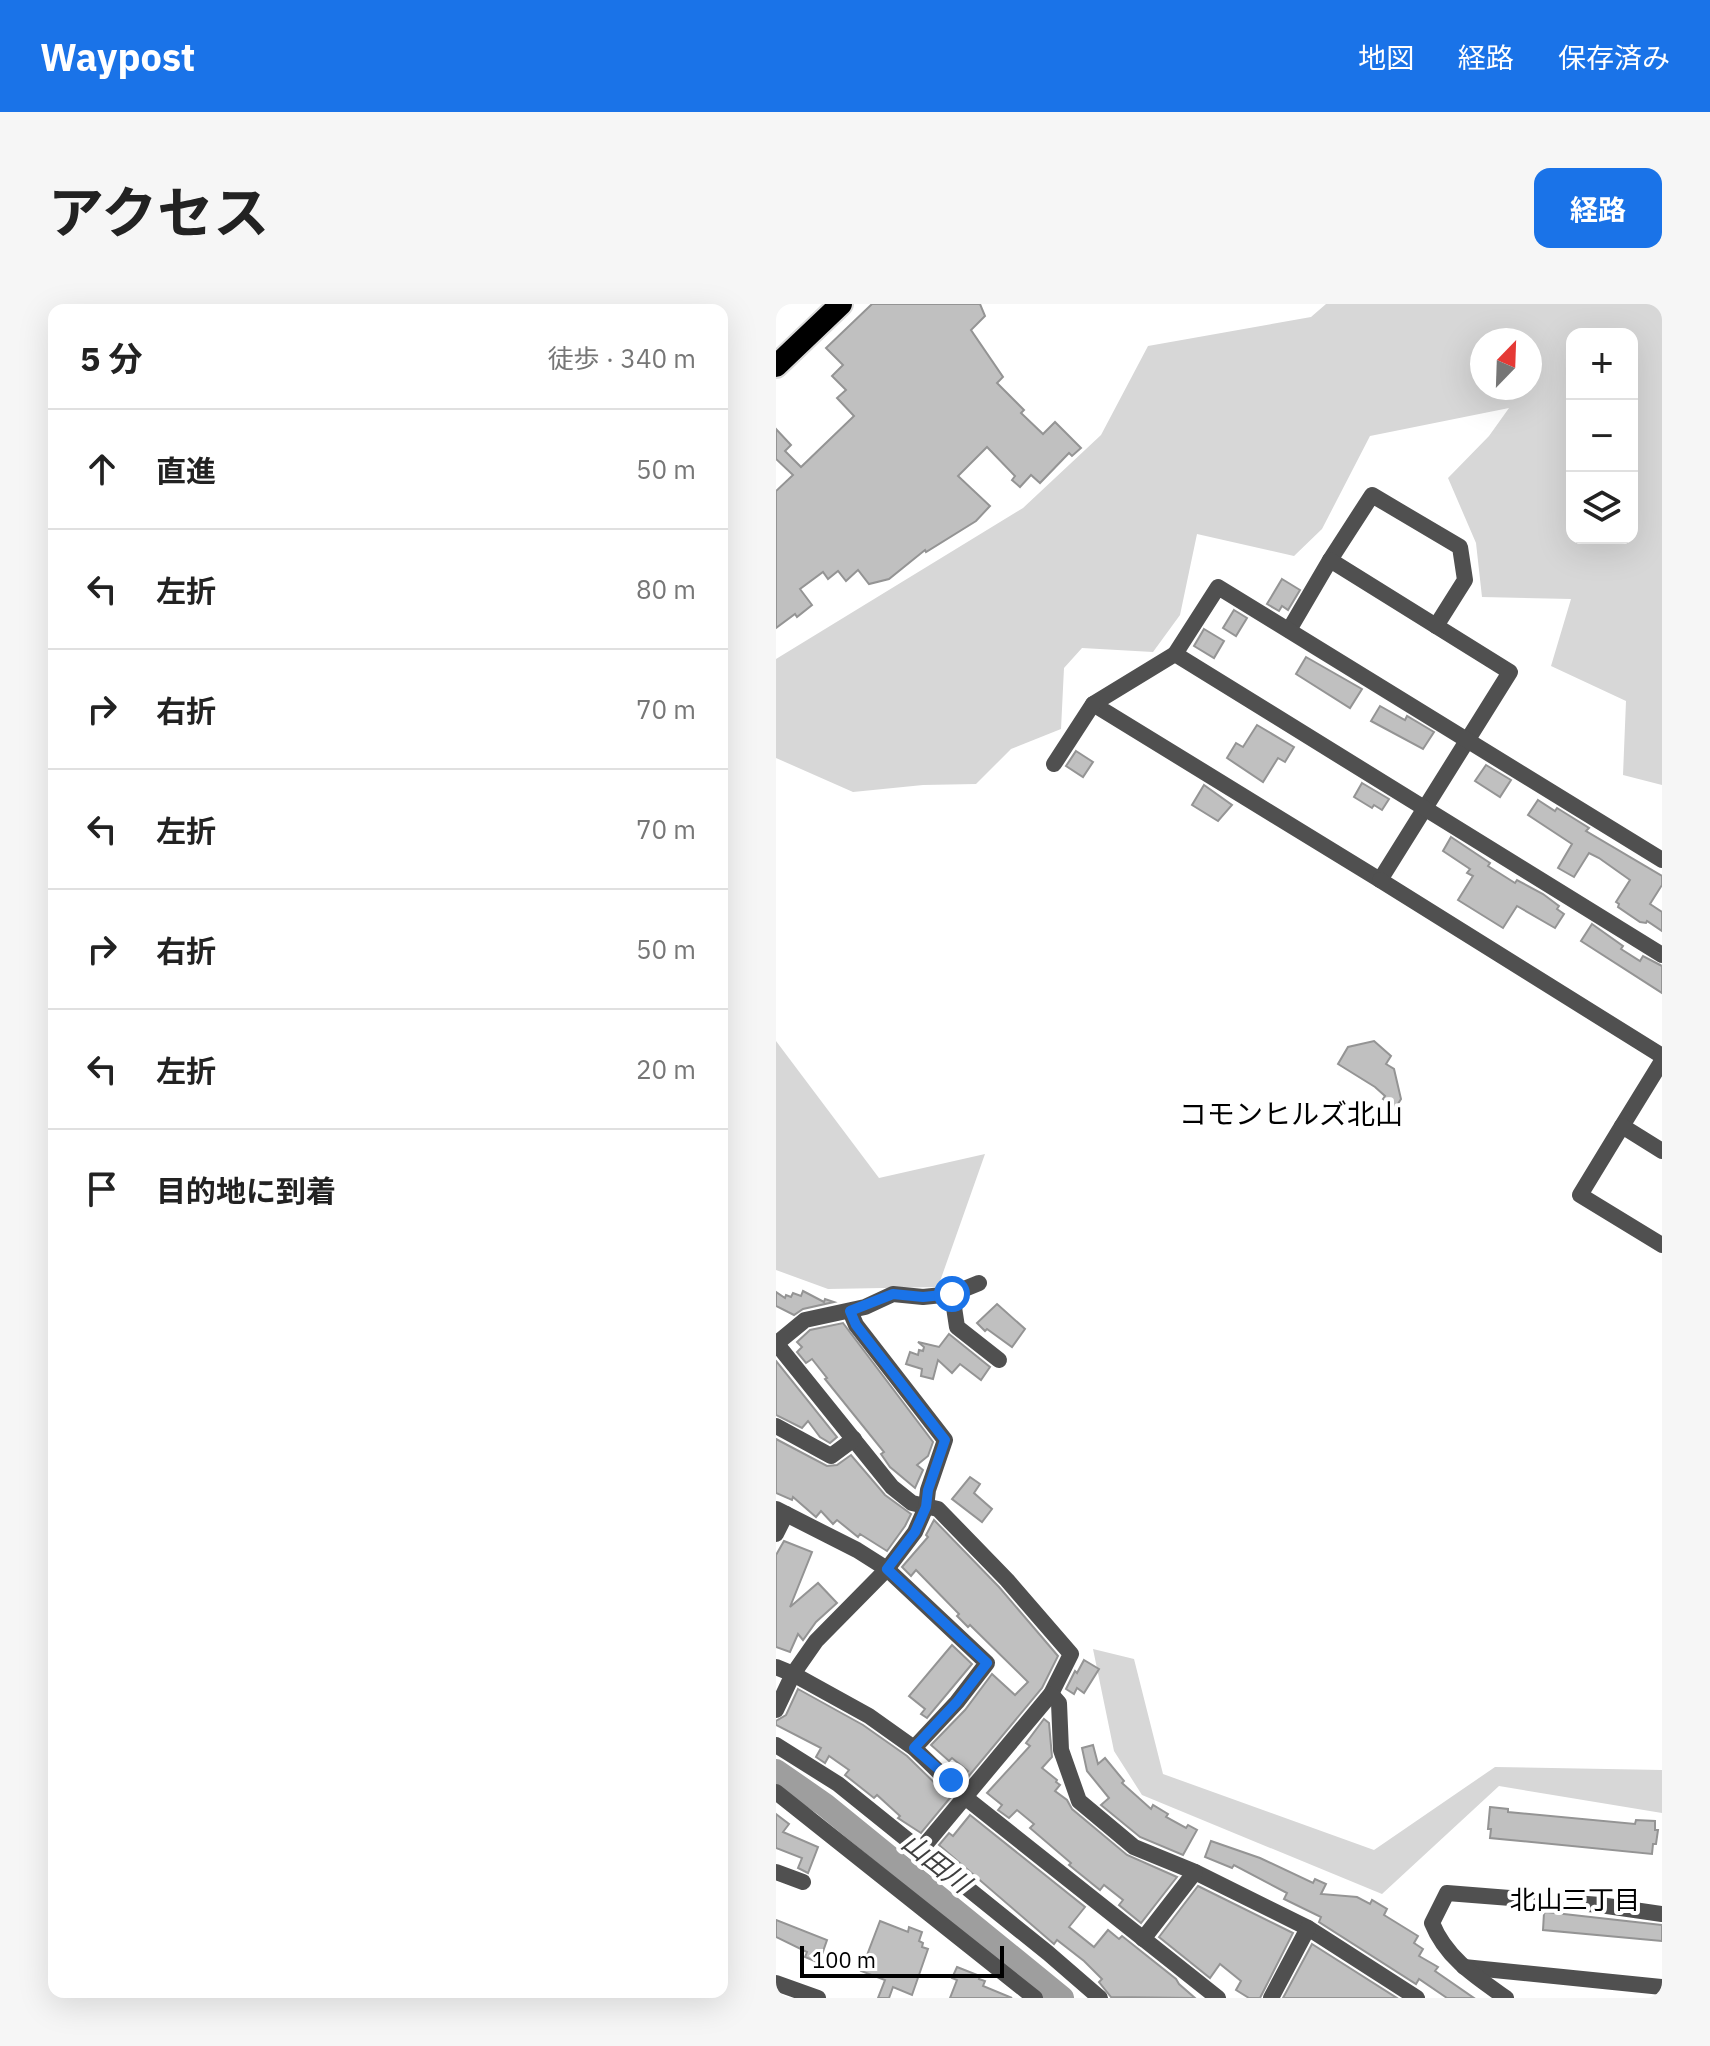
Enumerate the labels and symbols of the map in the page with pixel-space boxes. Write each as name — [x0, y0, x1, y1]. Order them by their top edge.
north arrow — [1470, 328, 1542, 400]
district label: コモンヒルズ北山 — [1179, 1095, 1403, 1132]
route start — [934, 1276, 970, 1312]
route end — [933, 1762, 969, 1798]
water label: 山田川 — [895, 1825, 980, 1901]
district label: 北山三丁目 — [1510, 1882, 1640, 1916]
scale bar — [800, 1942, 1004, 1978]

